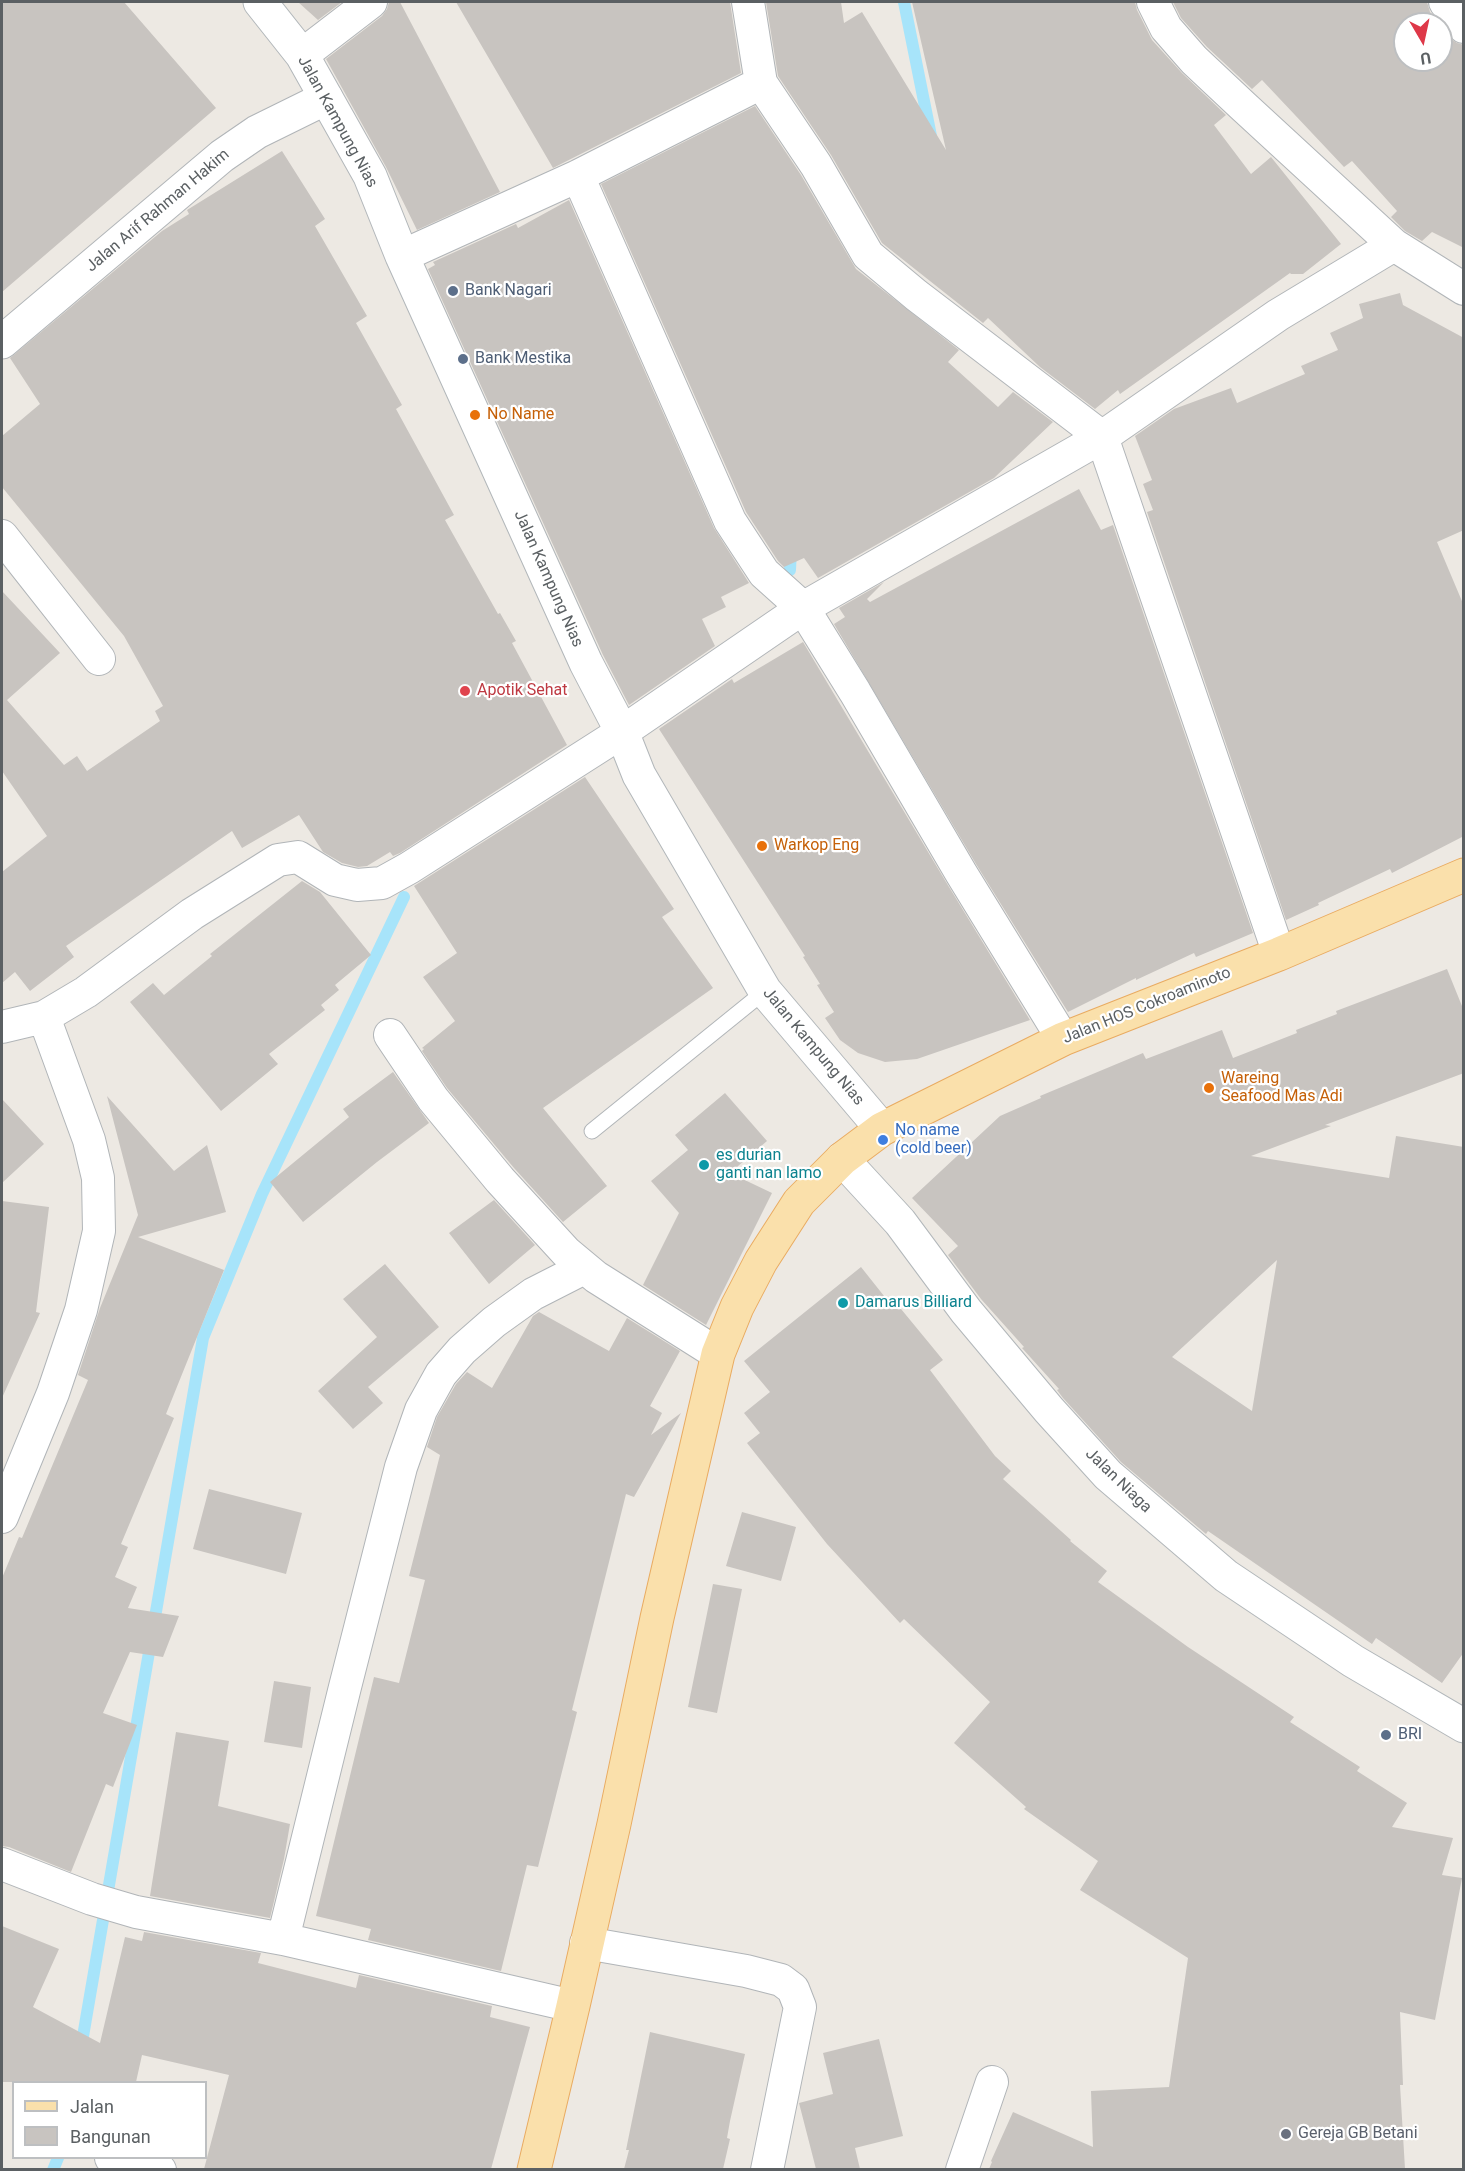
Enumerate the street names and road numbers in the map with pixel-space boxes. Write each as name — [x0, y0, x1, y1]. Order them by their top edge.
street label: Jalan Kampung Nias — [293, 53, 381, 191]
street label: Jalan Arif Rahman Hakim — [82, 145, 234, 277]
street label: Jalan Kampung Nias — [509, 508, 587, 650]
street label: Jalan HOS Cokroaminoto — [1060, 963, 1234, 1049]
street label: Jalan Kampung Nias — [758, 984, 868, 1110]
street label: Jalan Niaga — [1081, 1445, 1155, 1517]

